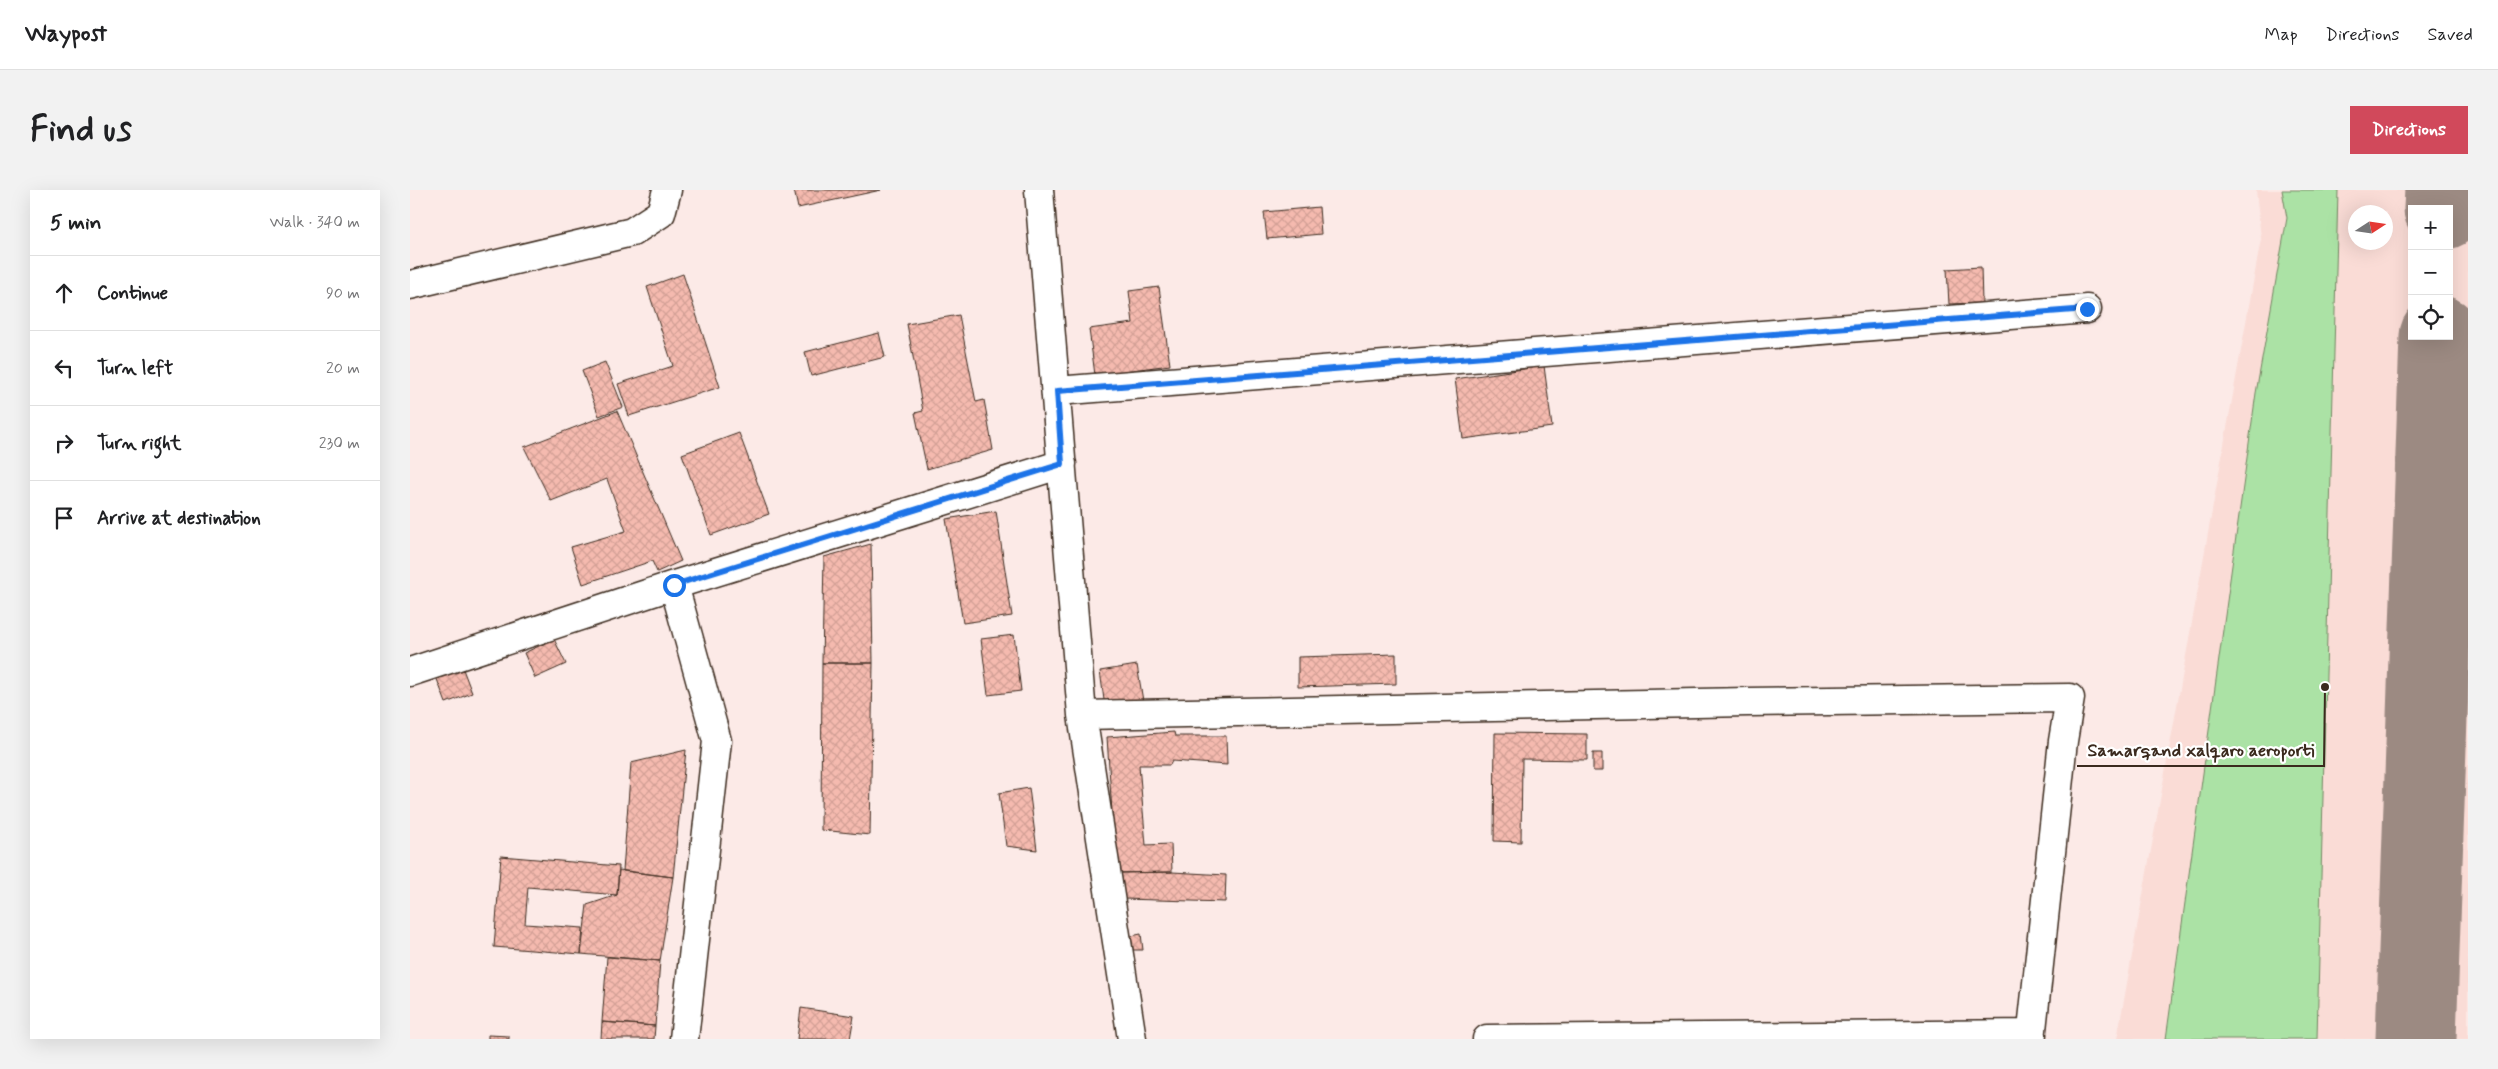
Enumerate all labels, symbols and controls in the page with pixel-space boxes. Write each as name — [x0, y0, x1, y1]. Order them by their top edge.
text: Waypost — [25, 19, 107, 50]
text: Map — [2265, 23, 2298, 47]
text: Directions — [2326, 23, 2400, 47]
text: Saved — [2428, 23, 2473, 47]
button: Directions — [2350, 106, 2468, 154]
text: Find us — [30, 107, 132, 153]
north arrow — [2348, 205, 2393, 250]
map controls — [2408, 205, 2453, 340]
button: + — [2408, 205, 2453, 250]
text: 5 min — [50, 209, 102, 237]
text: Walk · 340 m — [270, 212, 360, 233]
button: − — [2408, 250, 2453, 295]
icon: ahead — [50, 279, 78, 307]
text: Continue — [97, 281, 168, 306]
text: 90 m — [326, 283, 360, 304]
button: locate — [2408, 295, 2453, 340]
route end — [2076, 298, 2099, 321]
icon: left — [50, 354, 78, 382]
text: Turn left — [97, 356, 173, 381]
text: 20 m — [326, 358, 360, 379]
icon: right — [50, 429, 78, 457]
text: Turn right — [97, 431, 181, 456]
text: 230 m — [319, 433, 360, 454]
icon: arrive — [50, 504, 78, 532]
text: Arrive at destination — [97, 506, 261, 531]
route start — [663, 574, 686, 597]
callout: Samarqand xalqaro aeroporti — [2077, 733, 2324, 766]
text: Samarqand xalqaro aeroporti — [2088, 739, 2315, 763]

